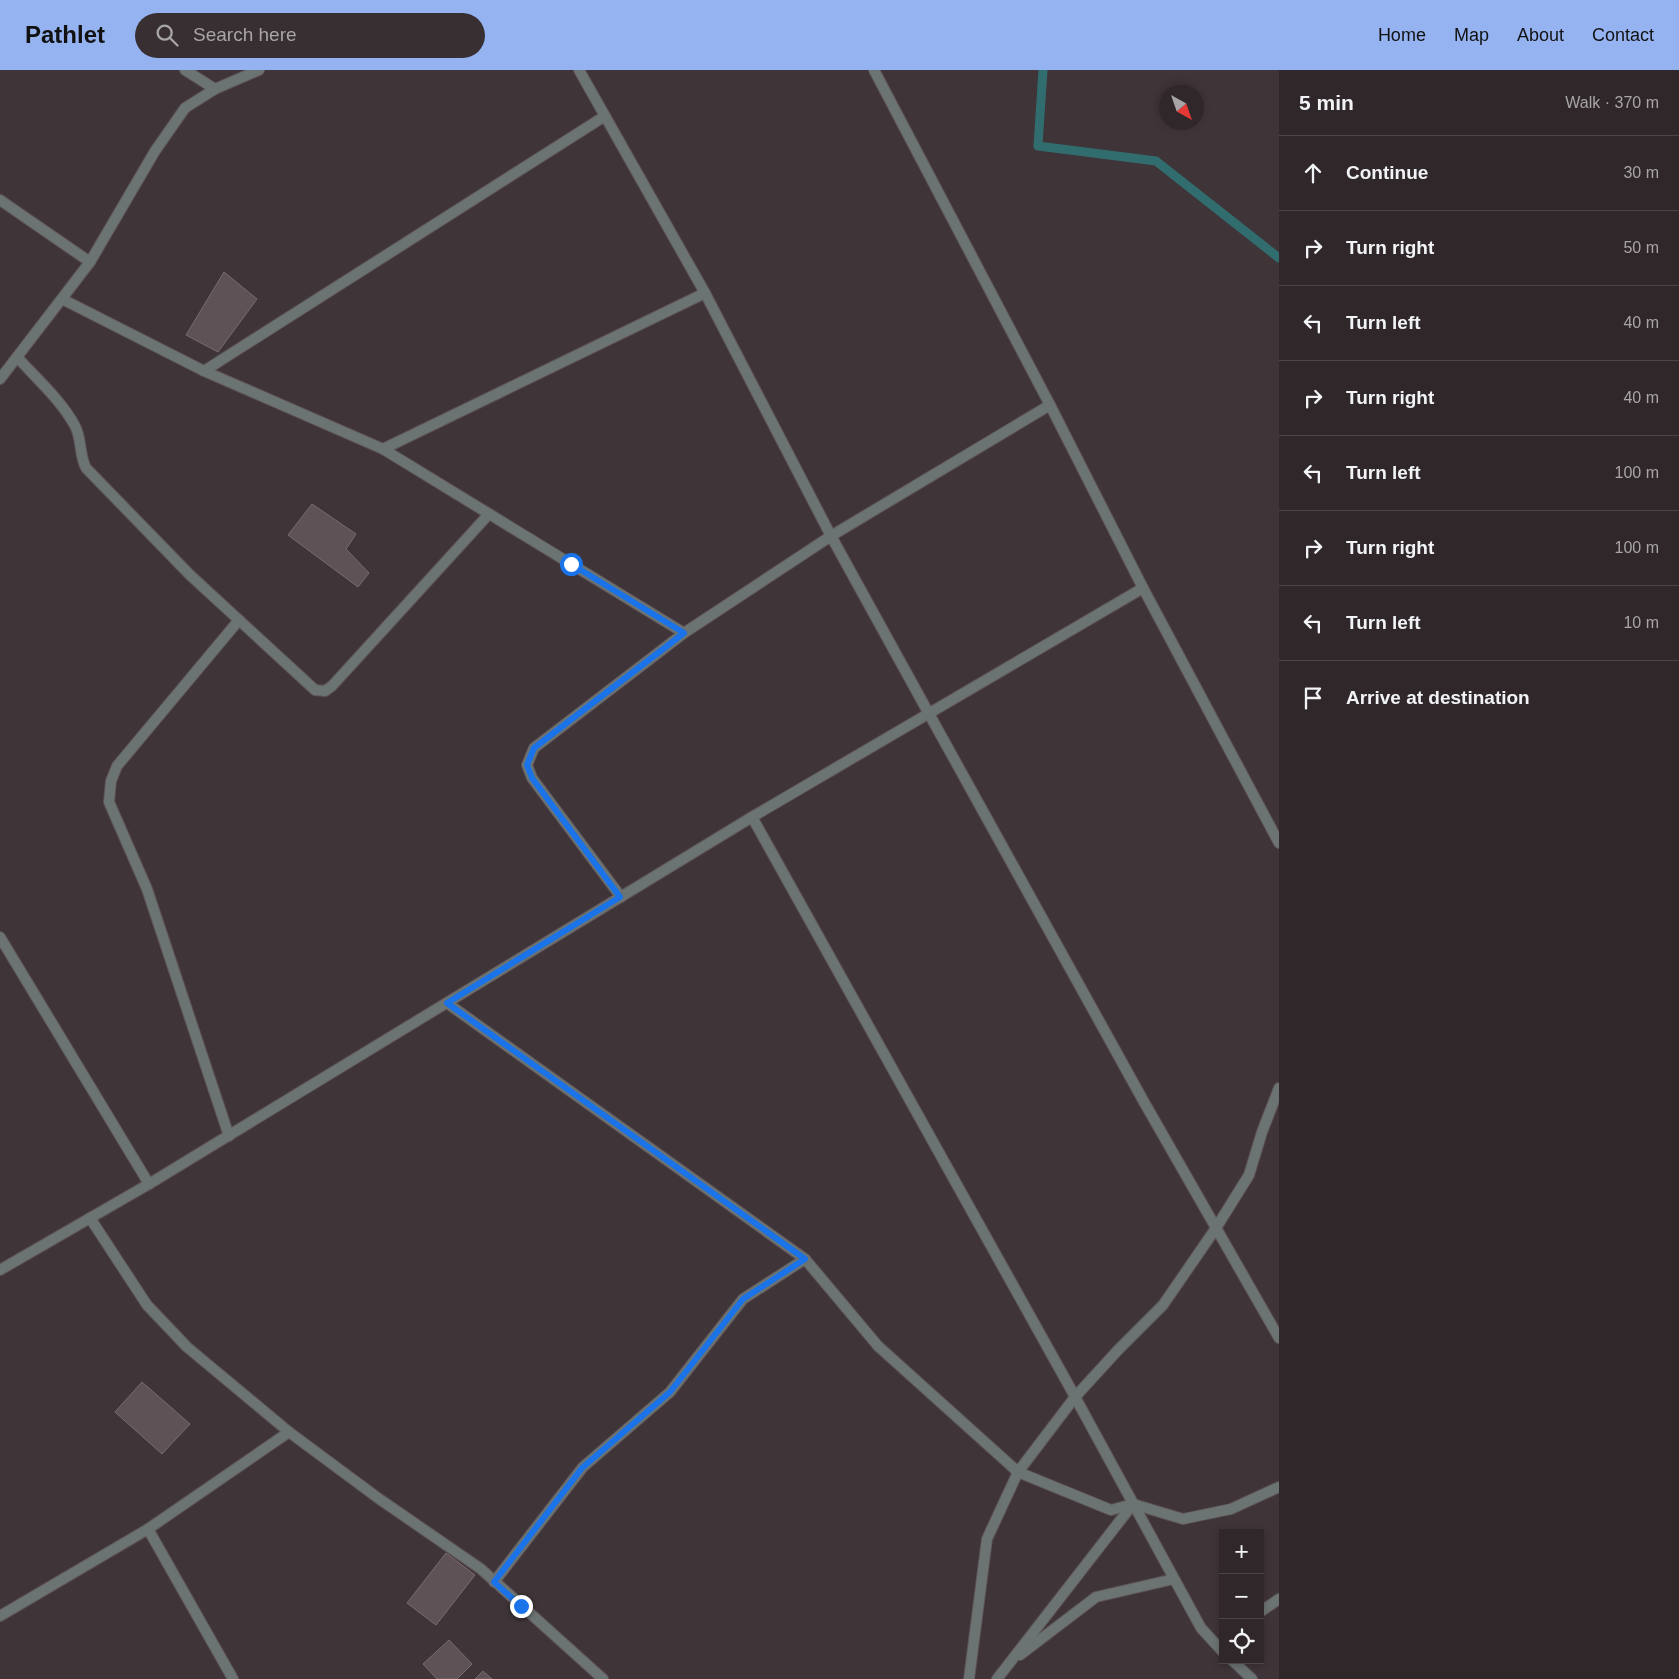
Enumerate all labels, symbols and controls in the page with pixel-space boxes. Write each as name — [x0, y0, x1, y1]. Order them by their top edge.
search box — [135, 13, 485, 58]
text: Pathlet — [25, 21, 105, 48]
icon: search — [153, 21, 181, 49]
text: Search here — [193, 24, 297, 45]
text: Home — [1378, 25, 1426, 45]
text: Map — [1454, 25, 1489, 45]
text: About — [1517, 25, 1564, 45]
text: Contact — [1592, 25, 1654, 45]
north arrow — [1159, 85, 1204, 130]
text: 5 min — [1299, 91, 1354, 114]
text: Walk · 370 m — [1565, 94, 1659, 111]
icon: ahead — [1299, 159, 1327, 187]
text: Continue — [1346, 162, 1428, 183]
text: 30 m — [1623, 164, 1659, 181]
icon: right — [1299, 234, 1327, 262]
text: Turn right — [1346, 237, 1434, 258]
text: 50 m — [1623, 239, 1659, 256]
icon: left — [1299, 309, 1327, 337]
text: Turn left — [1346, 312, 1421, 333]
text: 40 m — [1623, 314, 1659, 331]
icon: right — [1299, 384, 1327, 412]
text: Turn right — [1346, 387, 1434, 408]
text: 40 m — [1623, 389, 1659, 406]
icon: left — [1299, 459, 1327, 487]
text: Turn left — [1346, 462, 1421, 483]
text: 100 m — [1615, 464, 1659, 481]
icon: right — [1299, 534, 1327, 562]
text: Turn right — [1346, 537, 1434, 558]
text: 100 m — [1615, 539, 1659, 556]
route start — [560, 553, 583, 576]
icon: left — [1299, 609, 1327, 637]
text: Turn left — [1346, 612, 1421, 633]
text: 10 m — [1623, 614, 1659, 631]
icon: arrive — [1299, 684, 1327, 712]
text: Arrive at destination — [1346, 687, 1530, 708]
map controls — [1219, 1529, 1264, 1664]
button: + — [1219, 1529, 1264, 1574]
button: − — [1219, 1574, 1264, 1619]
route end — [510, 1595, 533, 1618]
button: locate — [1219, 1619, 1264, 1664]

